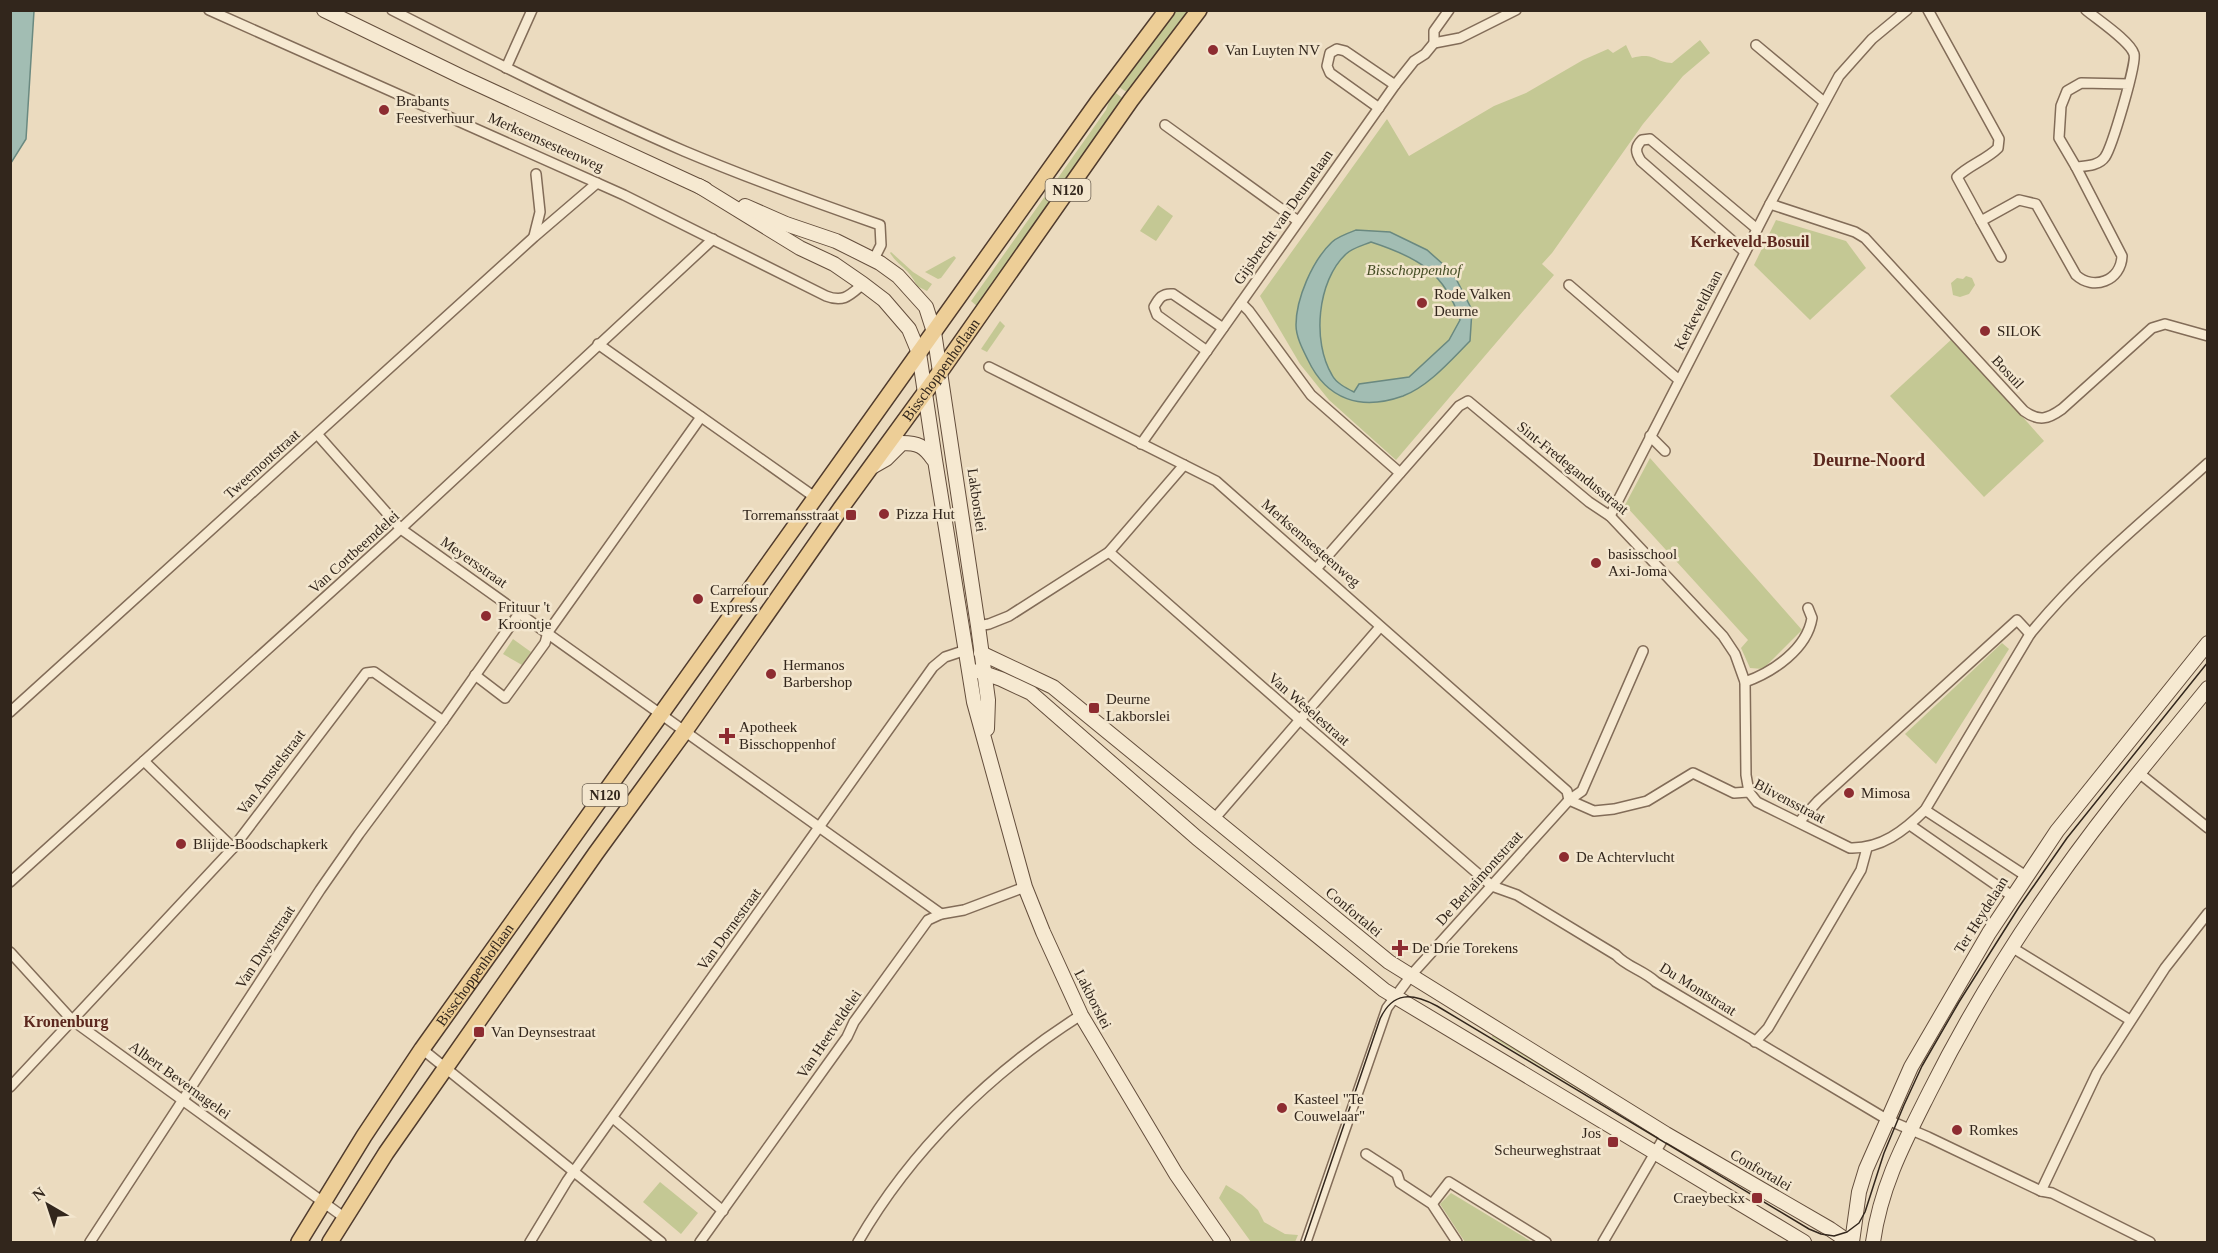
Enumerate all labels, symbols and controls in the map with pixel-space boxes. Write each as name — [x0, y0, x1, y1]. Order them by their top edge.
place label: Van Luyten NV — [1225, 42, 1320, 58]
marker: Van Luyten NV — [1206, 43, 1220, 57]
place label: Brabants Feestverhuur — [396, 93, 474, 126]
marker: Brabants Feestverhuur — [377, 103, 391, 117]
street label: Merksemsesteenweg — [486, 109, 607, 175]
street label: Gijsbrecht van Deurnelaan — [1230, 146, 1336, 287]
road number: N120 — [1046, 179, 1090, 201]
district label: Kerkeveld-Bosuil — [1690, 233, 1810, 250]
park label: Bisschoppenhof — [1367, 262, 1463, 278]
street label: Kerkeveldlaan — [1671, 267, 1725, 353]
place label: Rode Valken Deurne — [1434, 286, 1511, 319]
marker: Rode Valken Deurne — [1415, 296, 1429, 310]
street label: Bisschoppenhoflaan — [899, 315, 983, 424]
place label: SILOK — [1997, 323, 2041, 339]
marker: SILOK — [1978, 324, 1992, 338]
street label: Bosuil — [1989, 352, 2027, 392]
street label: Sint-Fredegandusstraat — [1514, 418, 1632, 518]
street label: Tweemontstraat — [221, 426, 303, 502]
district label: Deurne-Noord — [1813, 450, 1925, 470]
street label: Lakborslei — [965, 467, 989, 533]
street label: Merksemsesteenweg — [1259, 496, 1364, 590]
place label: Pizza Hut — [896, 506, 956, 522]
street label: Van Cortbeemdelei — [306, 507, 402, 597]
place label: Torremansstraat — [743, 507, 840, 523]
marker: Pizza Hut — [877, 507, 891, 521]
marker: Torremansstraat — [844, 508, 858, 522]
street label: Meyersstraat — [438, 533, 511, 591]
place label: basisschool Axi-Joma — [1608, 546, 1677, 579]
marker: basisschool Axi-Joma — [1589, 556, 1603, 570]
place label: Carrefour Express — [710, 582, 768, 615]
marker: Carrefour Express — [691, 592, 705, 606]
place label: Frituur 't Kroontje — [498, 599, 552, 632]
marker: Frituur 't Kroontje — [479, 609, 493, 623]
place label: Hermanos Barbershop — [783, 657, 852, 690]
marker: Hermanos Barbershop — [764, 667, 778, 681]
street label: Van Weselestraat — [1265, 669, 1353, 749]
place label: Deurne Lakborslei — [1106, 691, 1170, 724]
marker: Deurne Lakborslei — [1087, 701, 1101, 715]
place label: Apotheek Bisschoppenhof — [739, 719, 836, 752]
street label: Van Amstelstraat — [234, 726, 309, 818]
marker: Apotheek Bisschoppenhof — [720, 729, 734, 743]
street label: Blivensstraat — [1752, 776, 1829, 827]
road number: N120 — [582, 784, 628, 806]
place label: Mimosa — [1861, 785, 1911, 801]
marker: Mimosa — [1842, 786, 1856, 800]
street label: De Berlaimontstraat — [1432, 827, 1526, 928]
place label: Blijde-Boodschapkerk — [193, 836, 328, 852]
marker: Blijde-Boodschapkerk — [174, 837, 188, 851]
place label: De Achtervlucht — [1576, 849, 1676, 865]
marker: De Achtervlucht — [1557, 850, 1571, 864]
street label: Ter Heydelaan — [1951, 873, 2011, 956]
street label: Van Dornestraat — [694, 884, 764, 973]
street label: Confortalei — [1323, 884, 1385, 940]
street label: Van Duyststraat — [232, 902, 298, 991]
street label: Bisschoppenhoflaan — [433, 920, 517, 1029]
place label: De Drie Torekens — [1412, 940, 1518, 956]
marker: De Drie Torekens — [1393, 941, 1407, 955]
street label: Du Montstraat — [1657, 959, 1740, 1019]
street label: Lakborslei — [1071, 967, 1115, 1031]
street label: Van Heetveldelei — [794, 987, 864, 1081]
district label: Kronenburg — [23, 1013, 109, 1031]
place label: Van Deynsestraat — [491, 1024, 596, 1040]
marker: Van Deynsestraat — [472, 1025, 486, 1039]
street label: Albert Bevernagelei — [126, 1038, 234, 1122]
place label: Kasteel "Te Couwelaar" — [1294, 1091, 1365, 1124]
marker: Kasteel "Te Couwelaar" — [1275, 1101, 1289, 1115]
place label: Romkes — [1969, 1122, 2018, 1138]
marker: Romkes — [1950, 1123, 1964, 1137]
place label: Jos Scheurweghstraat — [1494, 1125, 1602, 1158]
marker: Jos Scheurweghstraat — [1606, 1135, 1620, 1149]
street label: Confortalei — [1727, 1146, 1795, 1194]
north arrow — [18, 1175, 78, 1235]
text: N — [29, 1183, 49, 1204]
place label: Craeybeckx — [1673, 1190, 1745, 1206]
marker: Craeybeckx — [1750, 1191, 1764, 1205]

